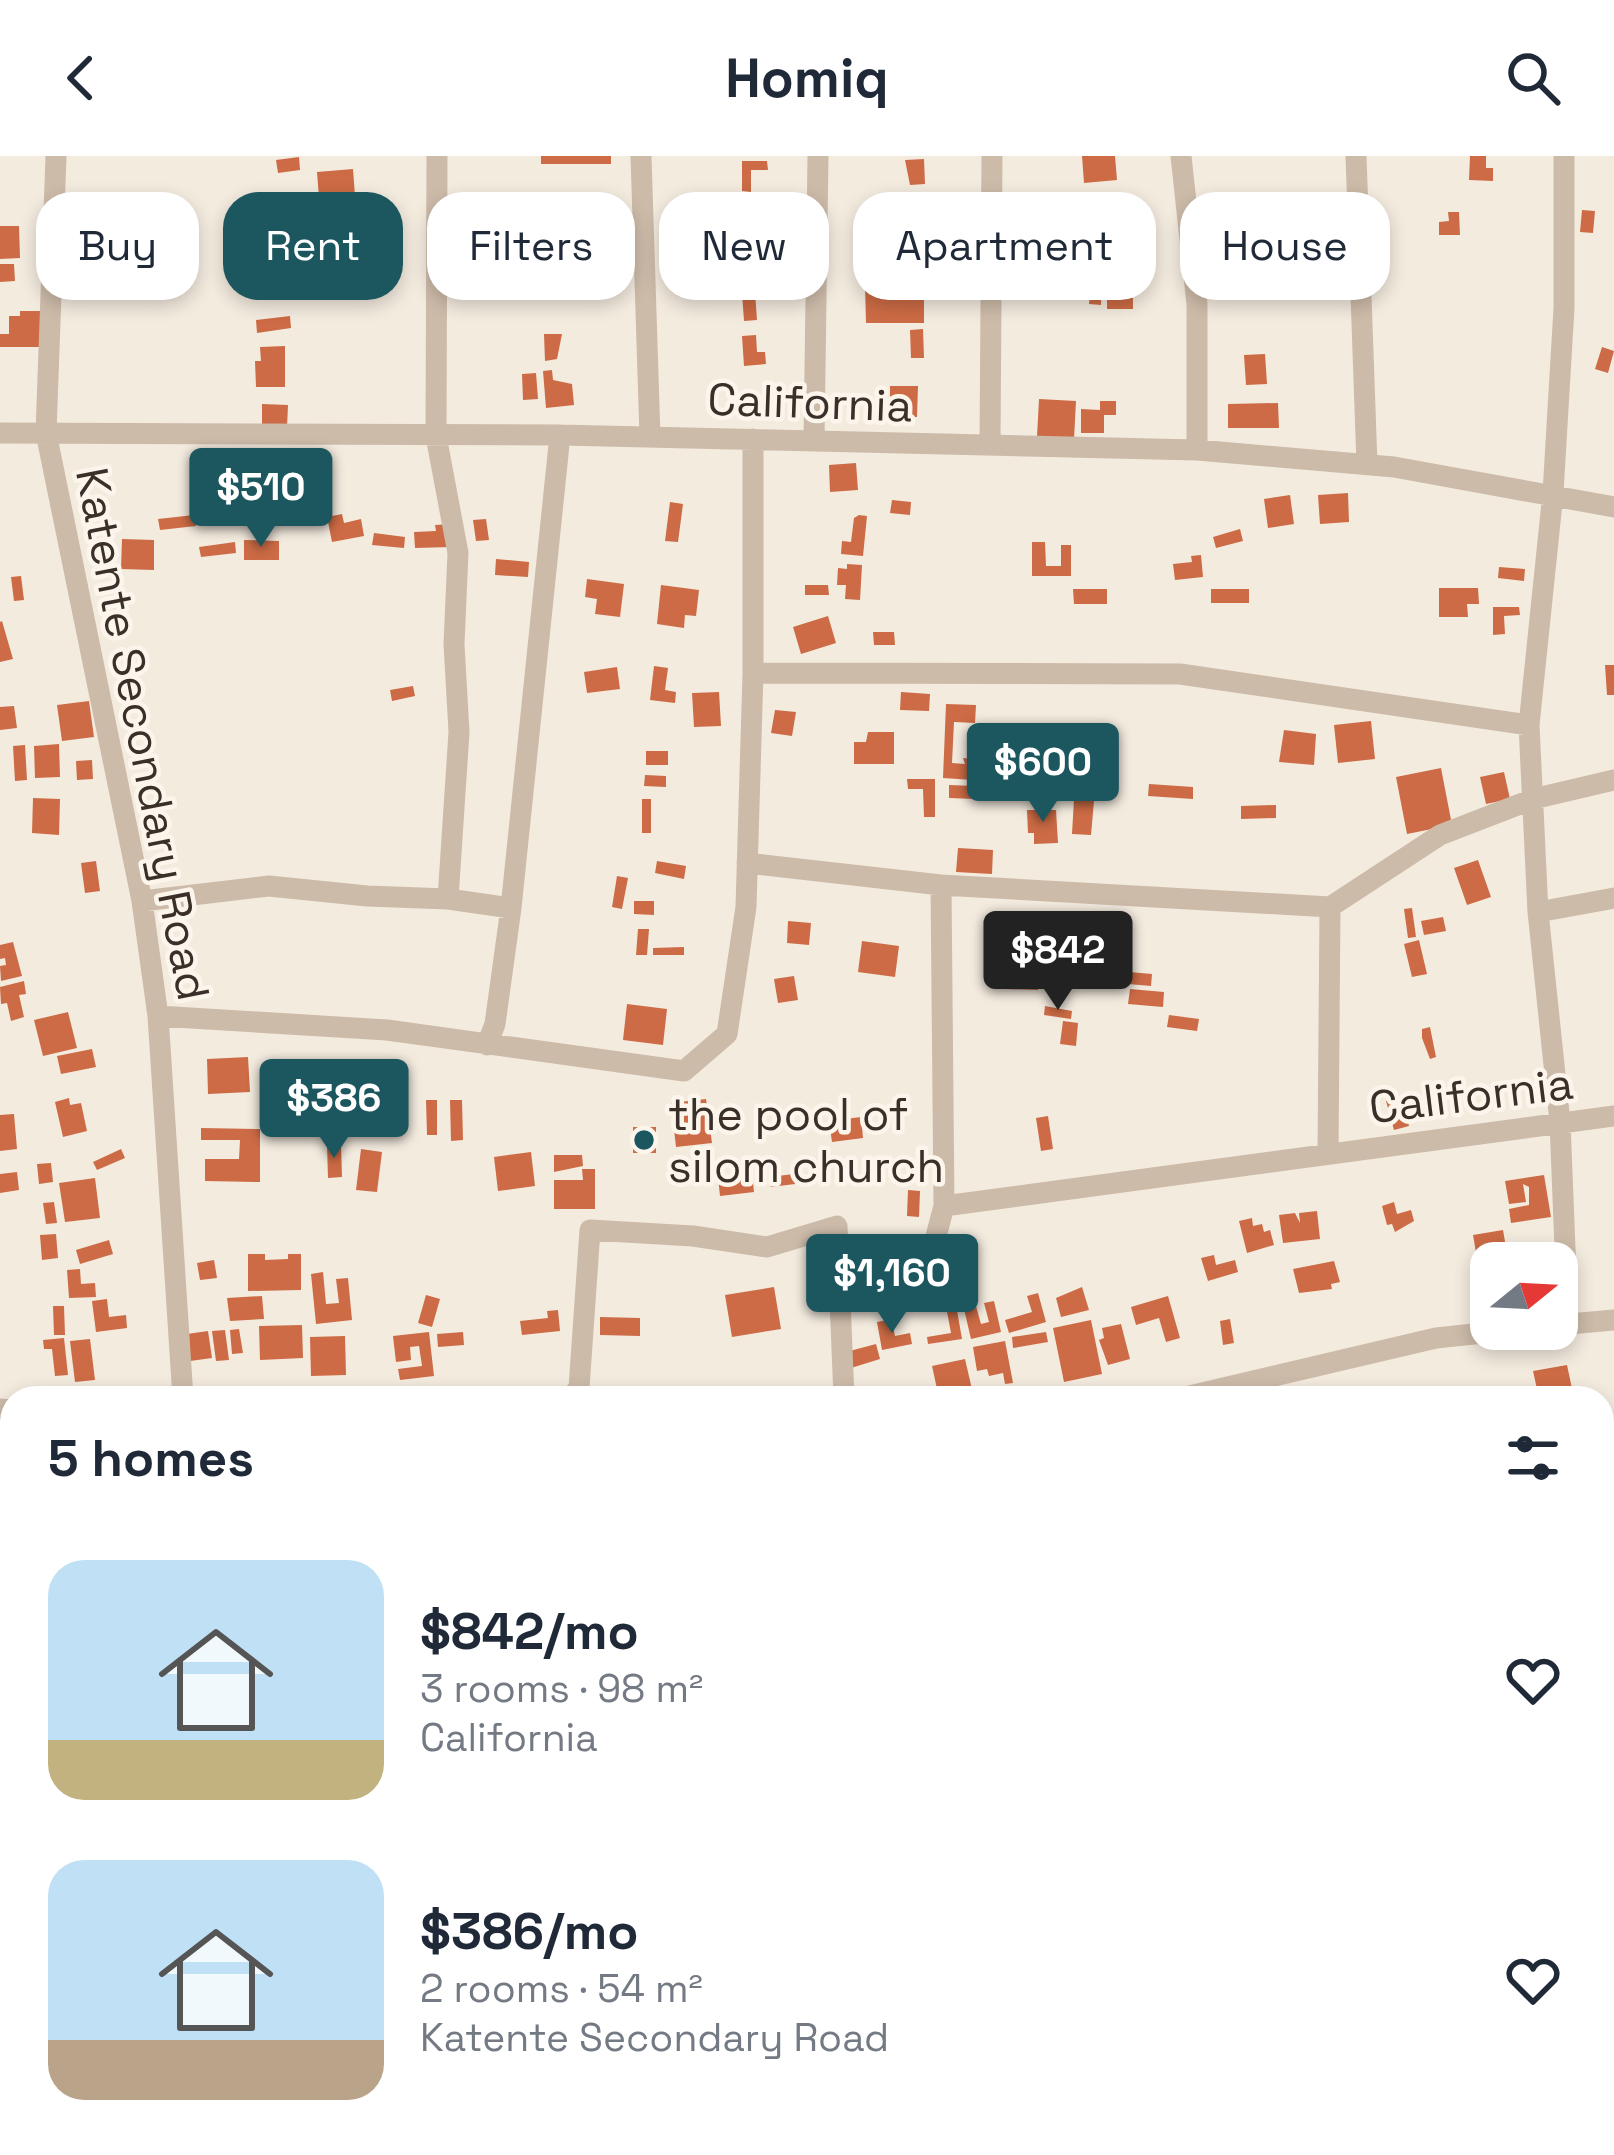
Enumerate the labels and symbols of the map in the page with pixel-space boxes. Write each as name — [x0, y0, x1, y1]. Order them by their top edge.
street label: California — [707, 370, 913, 435]
pin: $510 — [190, 448, 332, 550]
street label: Katente Secondary Road — [63, 463, 222, 1005]
pin: $600 — [972, 723, 1114, 825]
pin: $842 — [987, 911, 1129, 1013]
street label: California — [1366, 1055, 1576, 1136]
pin: $386 — [263, 1059, 405, 1161]
place label: the pool of silom church — [668, 1086, 944, 1195]
marker: the pool of silom church — [631, 1127, 657, 1153]
pin: $1,160 — [794, 1234, 990, 1336]
north arrow — [1470, 1242, 1578, 1350]

